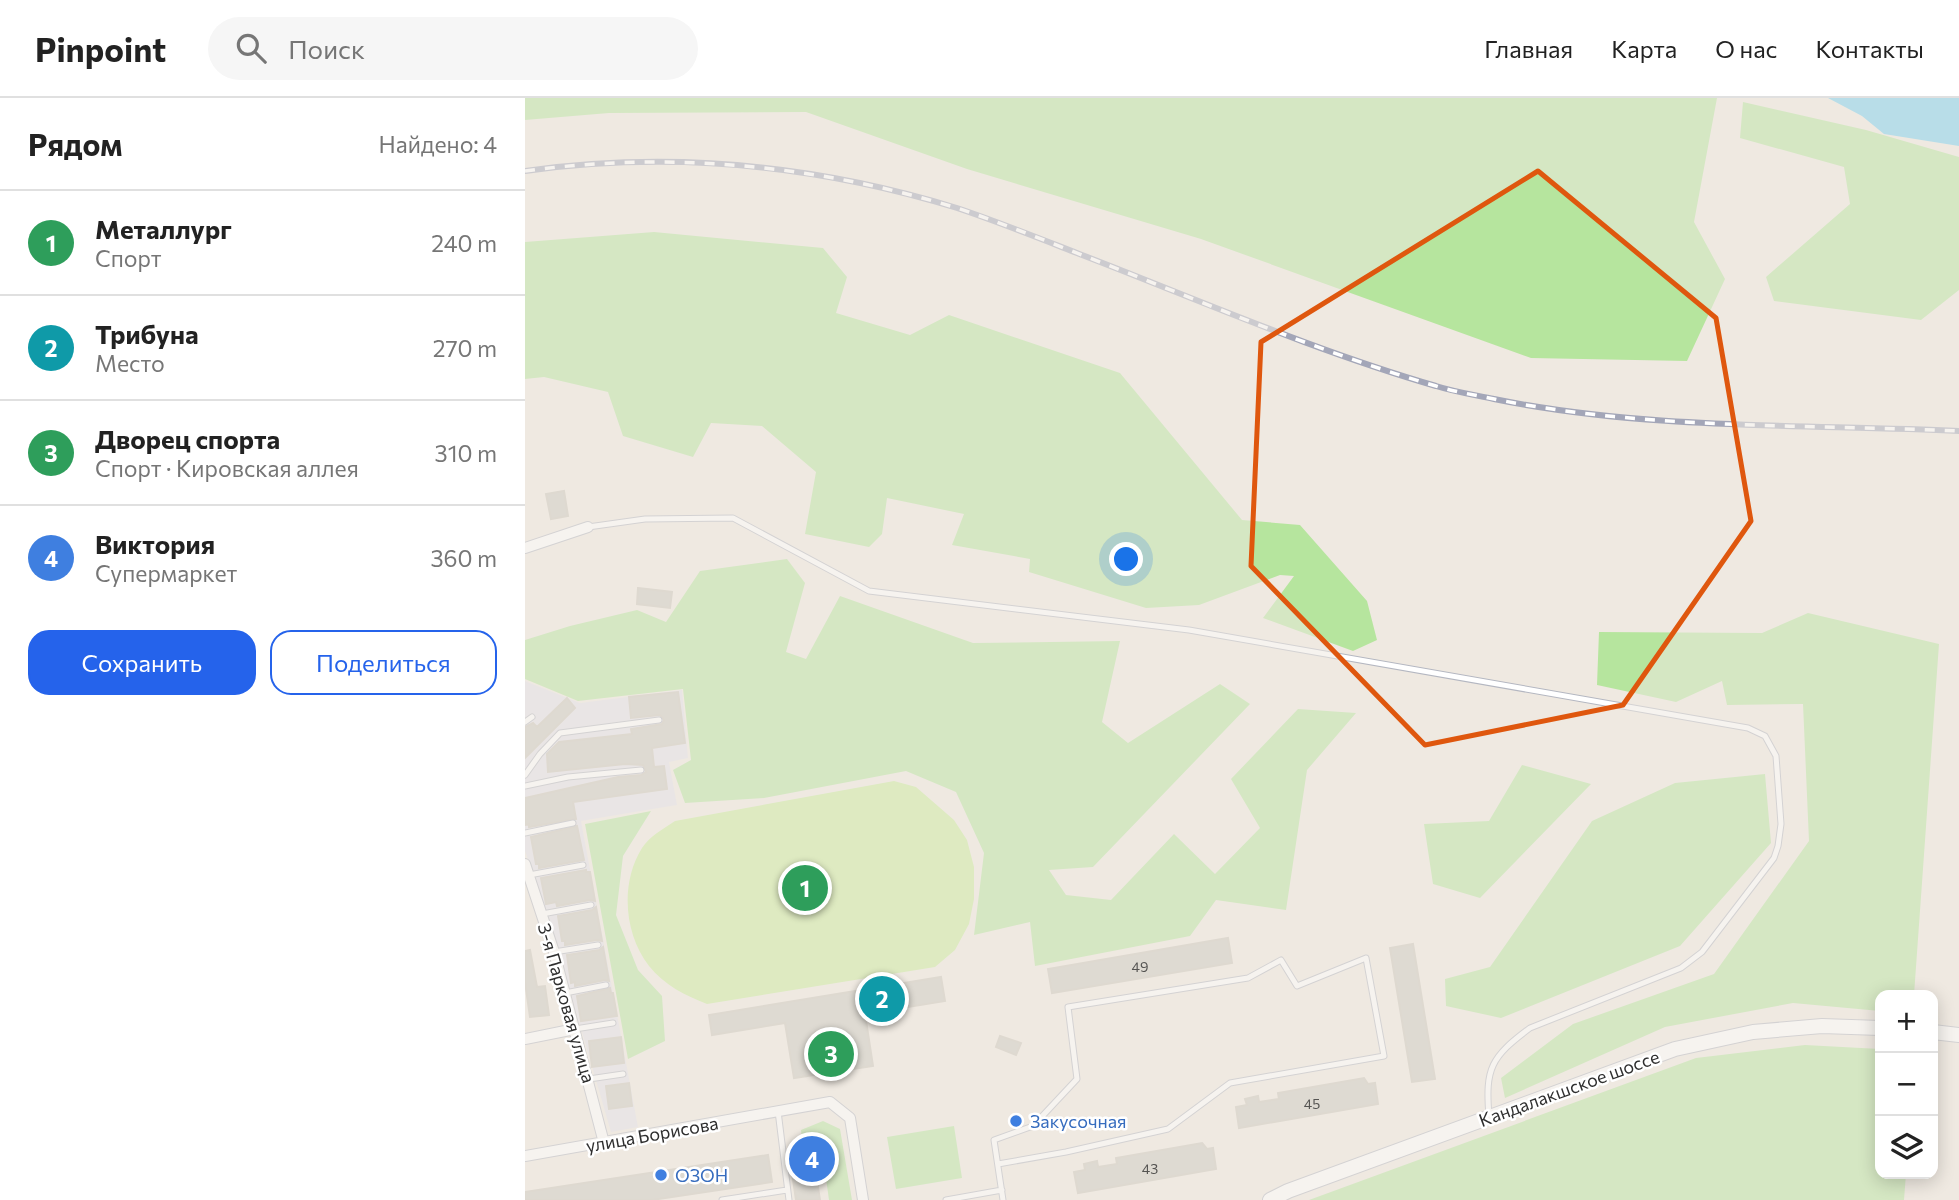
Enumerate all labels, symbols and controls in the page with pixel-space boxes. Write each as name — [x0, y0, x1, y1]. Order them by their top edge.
search box — [208, 17, 698, 80]
text: Pinpoint — [35, 28, 166, 69]
icon: search — [232, 29, 270, 67]
text: Поиск — [288, 33, 365, 64]
text: Главная — [1484, 34, 1573, 63]
text: Карта — [1611, 34, 1677, 63]
text: О нас — [1715, 34, 1777, 63]
text: Контакты — [1815, 34, 1924, 63]
text: Рядом — [28, 125, 122, 162]
text: Найдено: 4 — [379, 130, 497, 158]
text: Металлург — [95, 213, 232, 244]
text: 1 — [46, 229, 56, 257]
text: 240 m — [431, 229, 497, 257]
text: Спорт — [95, 244, 162, 272]
text: Трибуна — [95, 318, 199, 349]
text: 2 — [44, 334, 58, 362]
text: 270 m — [433, 334, 497, 362]
text: Место — [95, 349, 165, 377]
text: Дворец спорта — [95, 423, 280, 454]
text: 3 — [44, 439, 58, 467]
text: 310 m — [435, 439, 497, 467]
text: Спорт · Кировская аллея — [95, 454, 359, 482]
text: Виктория — [95, 528, 215, 559]
your location — [1109, 542, 1143, 576]
text: 4 — [44, 544, 58, 572]
text: 360 m — [430, 544, 497, 572]
text: Супермаркет — [95, 559, 237, 587]
button: Сохранить — [28, 630, 256, 695]
button: Поделиться — [270, 630, 497, 695]
pin: 1 — [782, 862, 828, 914]
street label: 3-я Парковая улица — [534, 921, 600, 1085]
house number: 49 — [1132, 958, 1148, 975]
pin: 2 — [859, 973, 905, 1025]
map controls — [1875, 990, 1938, 1179]
button: + — [1875, 990, 1938, 1053]
pin: 3 — [808, 1028, 854, 1080]
street label: Кандалакшское шоссе — [1476, 1045, 1662, 1131]
button: − — [1875, 1053, 1938, 1116]
house number: 45 — [1304, 1095, 1320, 1112]
place label: Закусочная — [1030, 1110, 1127, 1132]
street label: улица Борисова — [584, 1112, 720, 1156]
marker: Закусочная — [1008, 1113, 1024, 1129]
button: layers — [1875, 1116, 1938, 1179]
pin: 4 — [789, 1133, 835, 1185]
house number: 43 — [1142, 1160, 1158, 1177]
place label: ОЗОН — [675, 1164, 728, 1186]
marker: ОЗОН — [653, 1167, 669, 1183]

